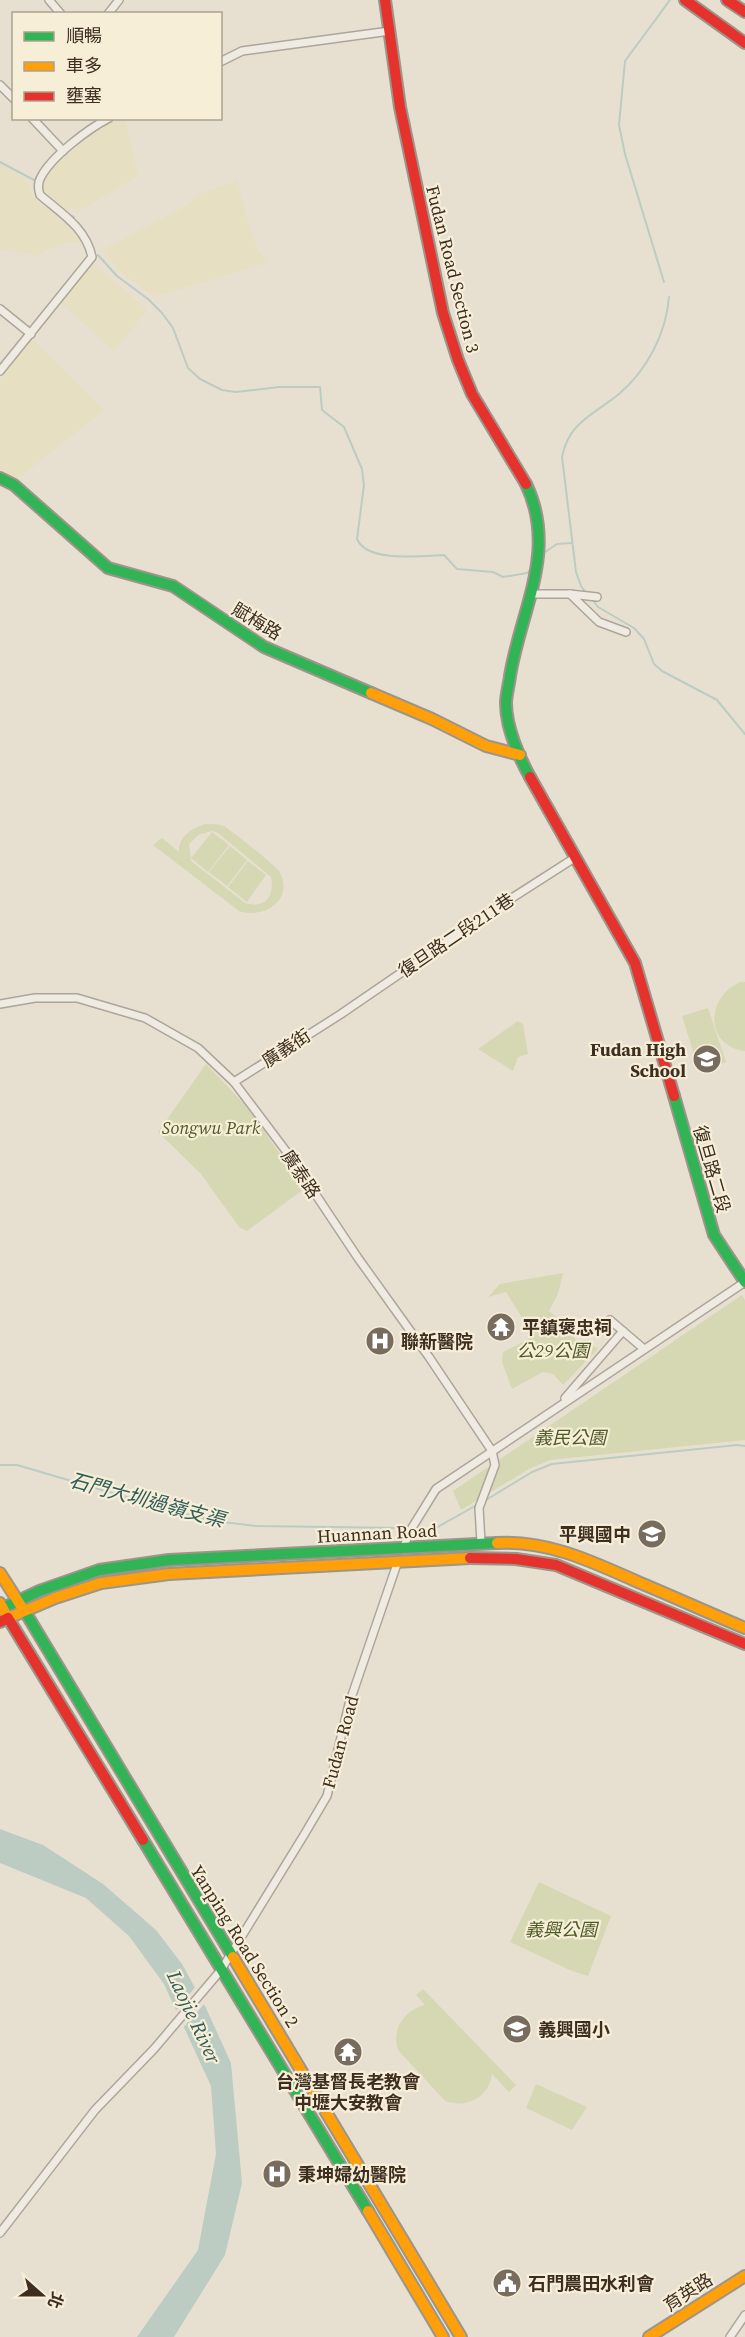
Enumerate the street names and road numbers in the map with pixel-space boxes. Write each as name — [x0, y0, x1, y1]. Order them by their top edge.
street label: Fudan Road Section 3 — [420, 183, 486, 355]
street label: 賦梅路 — [227, 596, 287, 646]
street label: 復旦路二段211巷 — [393, 887, 519, 983]
street label: 廣義街 — [257, 1023, 315, 1073]
street label: 復旦路二段 — [688, 1122, 736, 1216]
street label: 廣泰路 — [276, 1145, 326, 1203]
street label: Huannan Road — [316, 1517, 438, 1549]
street label: Fudan Road — [316, 1693, 364, 1791]
street label: Yanping Road Section 2 — [185, 1860, 305, 2032]
street label: 育英路 — [659, 2267, 717, 2317]

